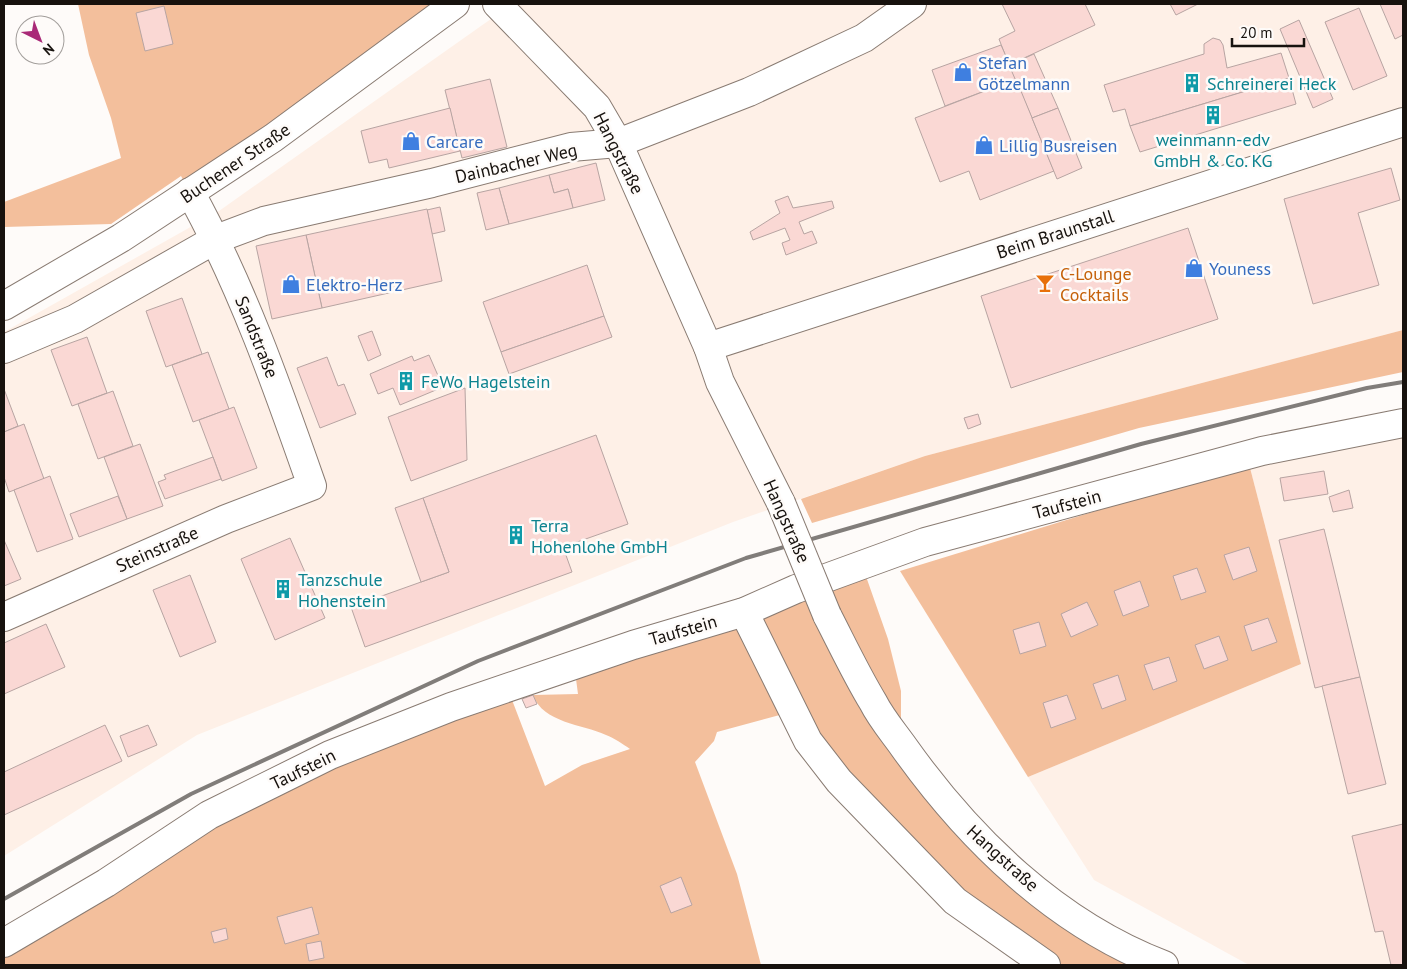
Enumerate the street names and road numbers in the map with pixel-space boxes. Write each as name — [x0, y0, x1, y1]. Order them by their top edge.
street label: Hangstraße — [589, 108, 649, 198]
street label: Buchener Straße — [176, 118, 294, 208]
street label: Dainbacher Weg — [453, 138, 579, 188]
street label: Beim Braunstall — [993, 204, 1117, 264]
street label: Sandstraße — [230, 293, 284, 381]
street label: Hangstraße — [758, 476, 816, 566]
street label: Taufstein — [1030, 484, 1104, 524]
street label: Steinstraße — [112, 521, 202, 577]
street label: Taufstein — [646, 609, 720, 651]
street label: Taufstein — [267, 743, 339, 795]
street label: Hangstraße — [962, 820, 1044, 896]

